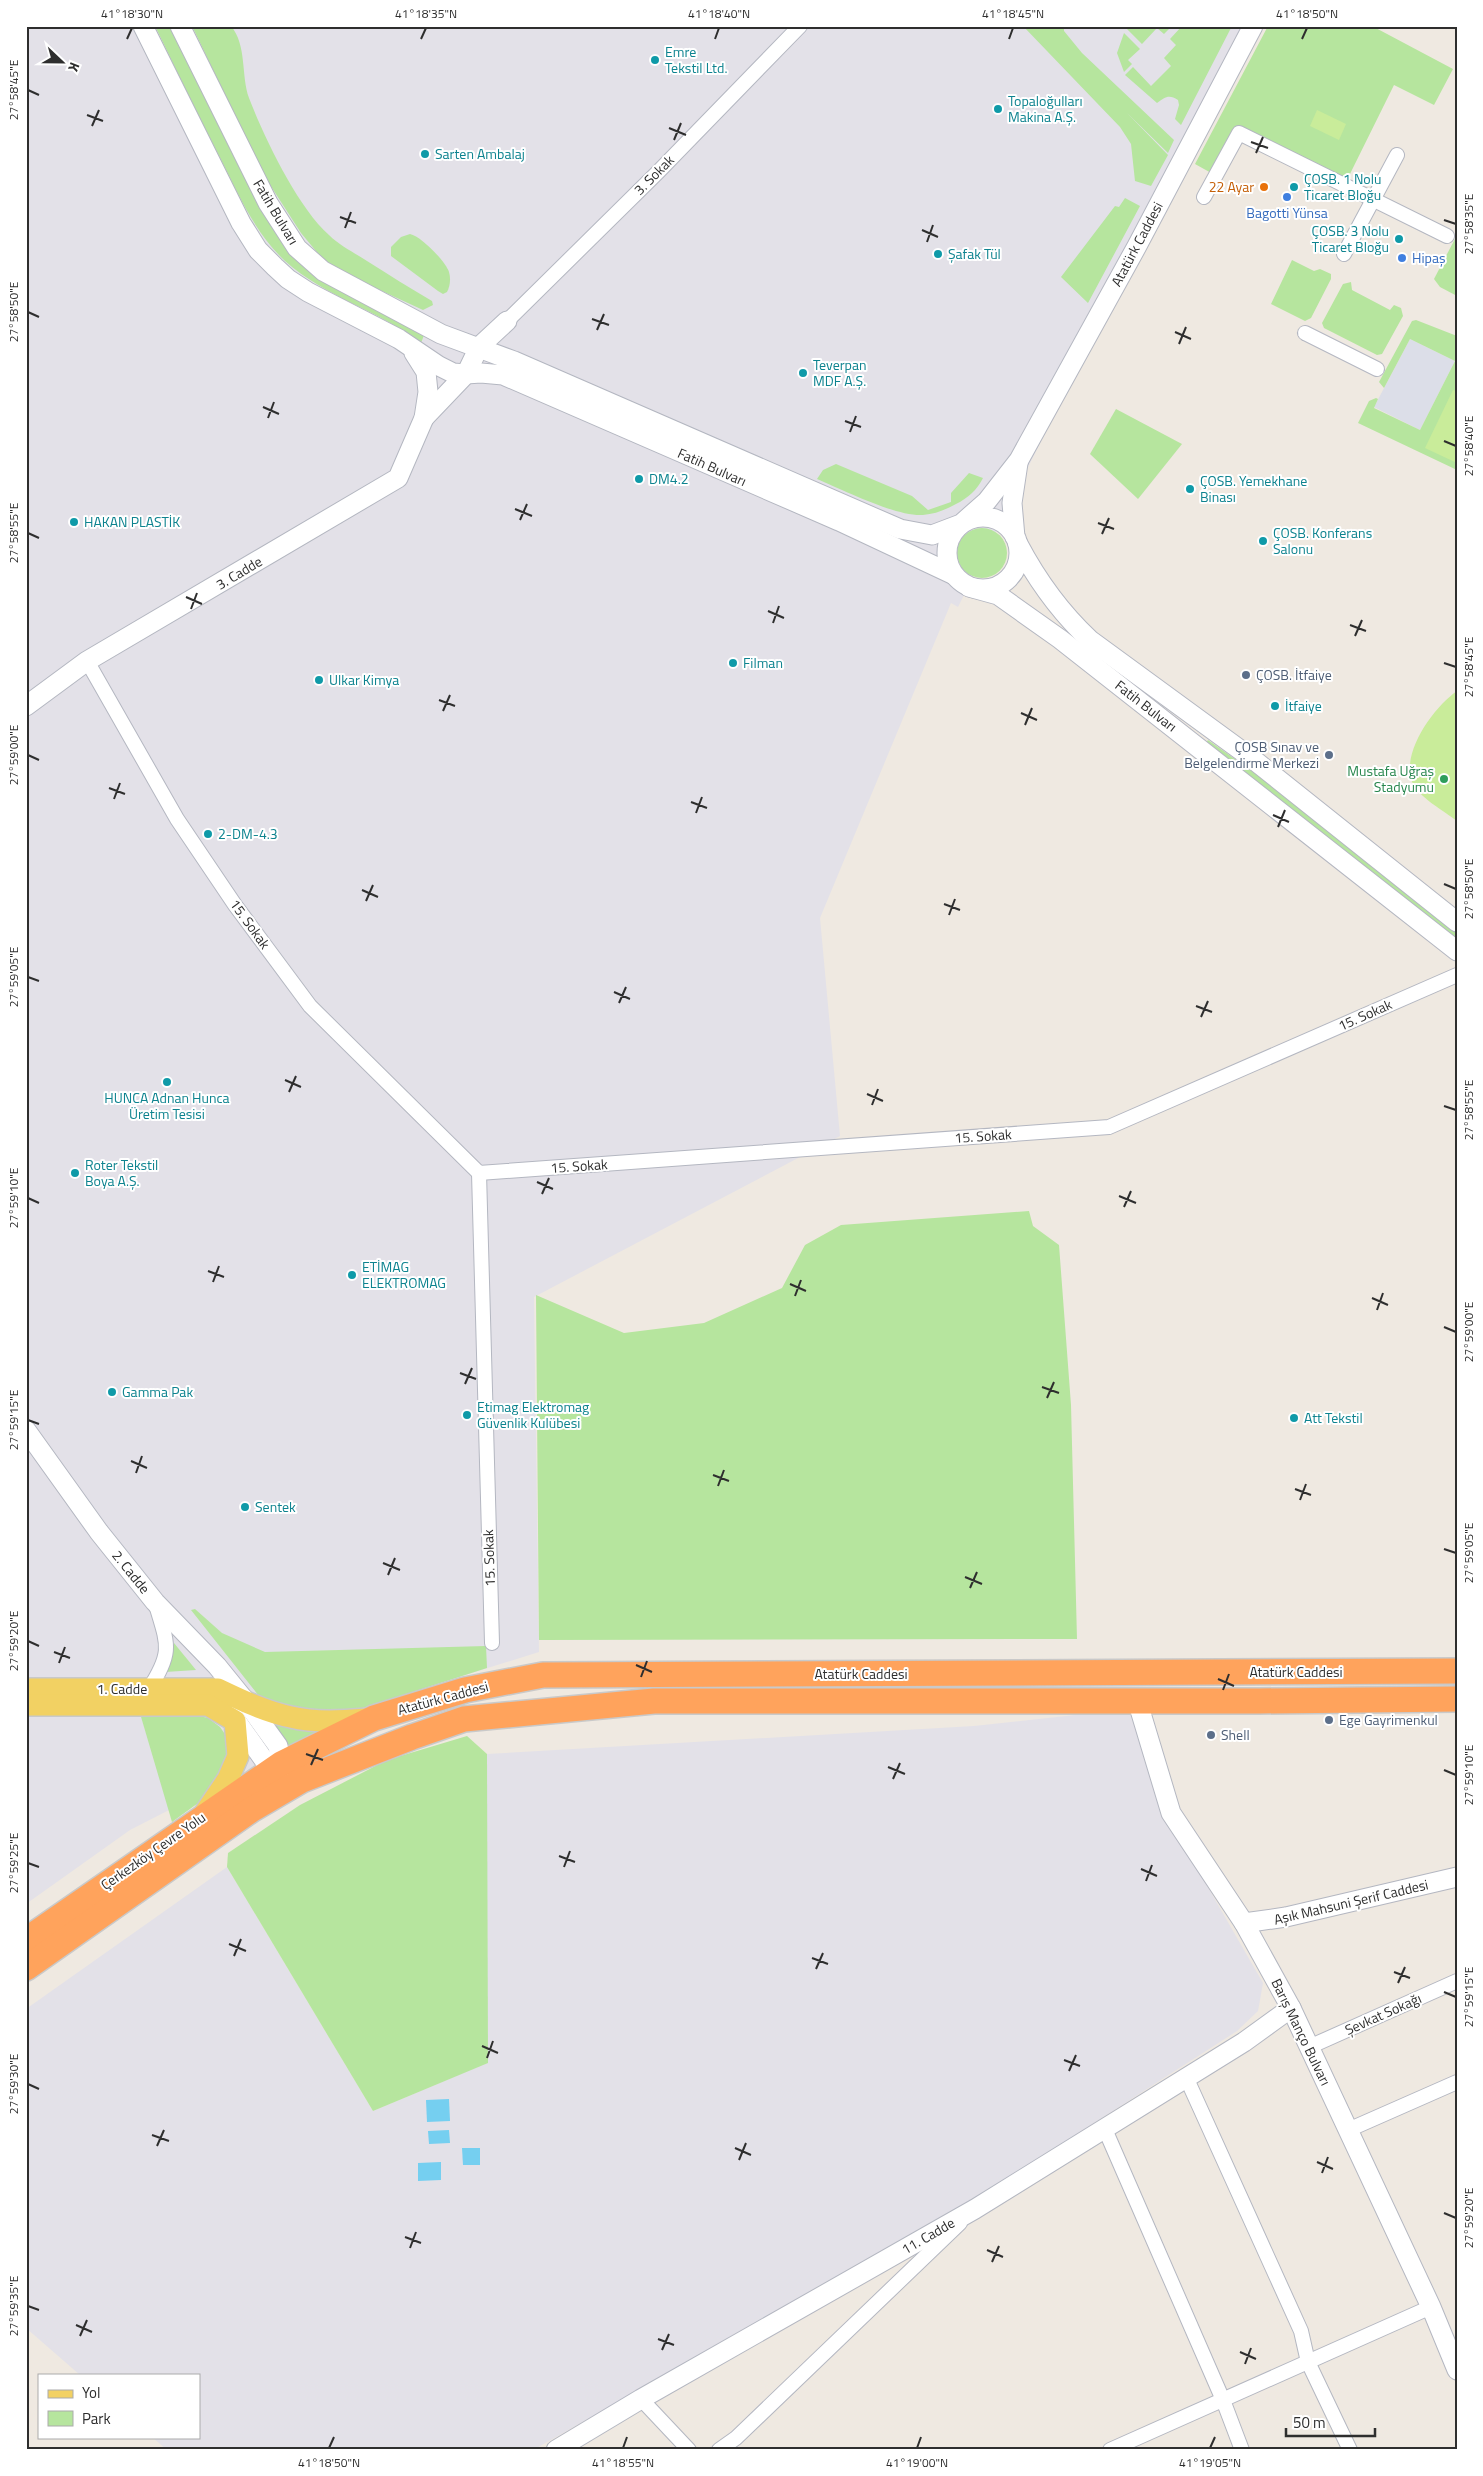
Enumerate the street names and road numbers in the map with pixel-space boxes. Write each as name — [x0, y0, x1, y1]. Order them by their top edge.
street label: 3. Sokak — [629, 150, 679, 200]
street label: Fatih Bulvarı — [249, 175, 304, 249]
street label: Atatürk Caddesi — [1105, 198, 1168, 290]
street label: Fatih Bulvarı — [674, 442, 750, 491]
street label: 3. Cadde — [212, 551, 266, 595]
street label: Fatih Bulvarı — [1111, 675, 1182, 736]
street label: 15. Sokak — [225, 894, 276, 953]
street label: 15. Sokak — [1334, 993, 1395, 1036]
street label: 15. Sokak — [954, 1123, 1012, 1148]
street label: 15. Sokak — [550, 1153, 608, 1178]
street label: 15. Sokak — [477, 1529, 500, 1587]
street label: 2. Cadde — [107, 1545, 155, 1598]
street label: Atatürk Caddesi — [1249, 1661, 1343, 1682]
street label: Atatürk Caddesi — [814, 1663, 908, 1684]
street label: Atatürk Caddesi — [395, 1675, 491, 1720]
street label: 1. Cadde — [97, 1678, 147, 1699]
street label: Çerkezköy Çevre Yolu — [96, 1807, 209, 1895]
street label: Aşık Mahsuni Şerif Caddesi — [1272, 1874, 1430, 1930]
street label: Barış Manço Bulvarı — [1266, 1975, 1336, 2089]
street label: Şevkat Sokağı — [1341, 1987, 1424, 2040]
street label: 11. Cadde — [897, 2212, 958, 2259]

